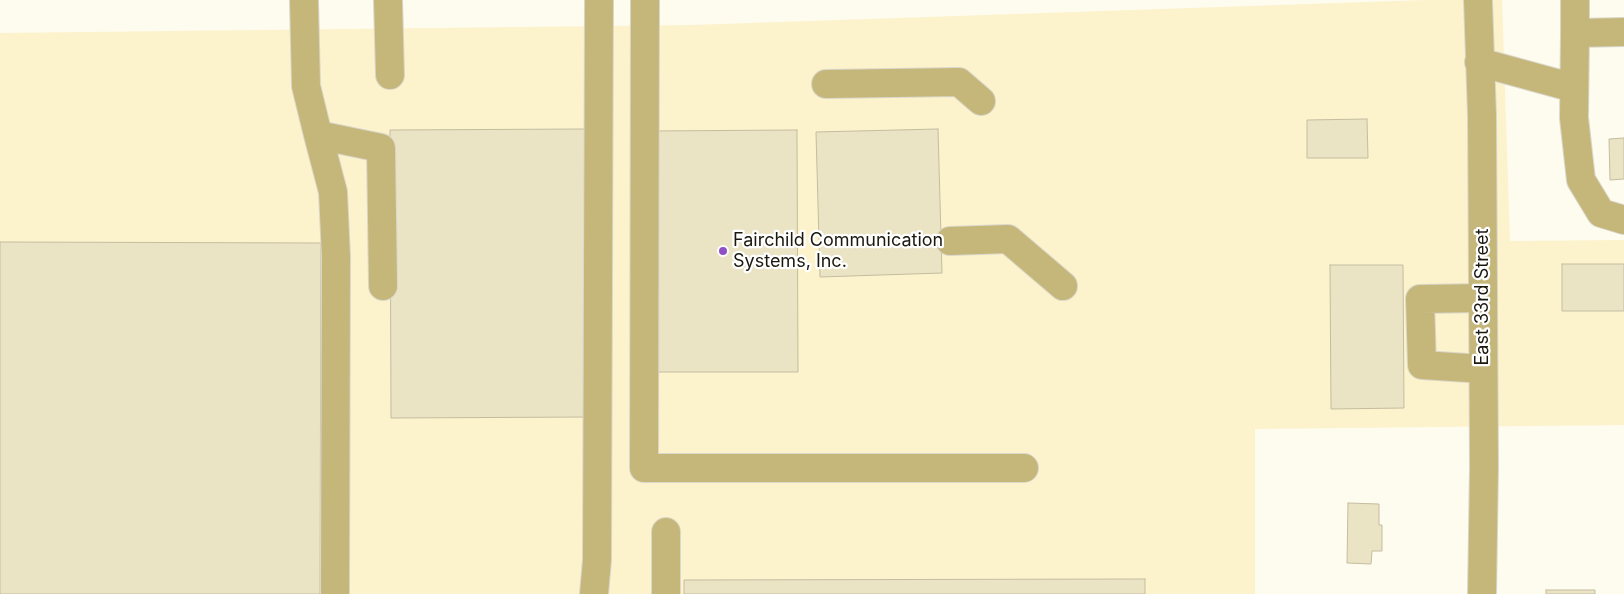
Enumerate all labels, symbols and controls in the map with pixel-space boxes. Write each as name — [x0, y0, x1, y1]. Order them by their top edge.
street label: East 33rd Street — [1472, 229, 1494, 365]
place label: Fairchild Communication Systems, Inc. — [733, 230, 943, 272]
marker: Fairchild Communication Systems, Inc. — [717, 245, 729, 257]

